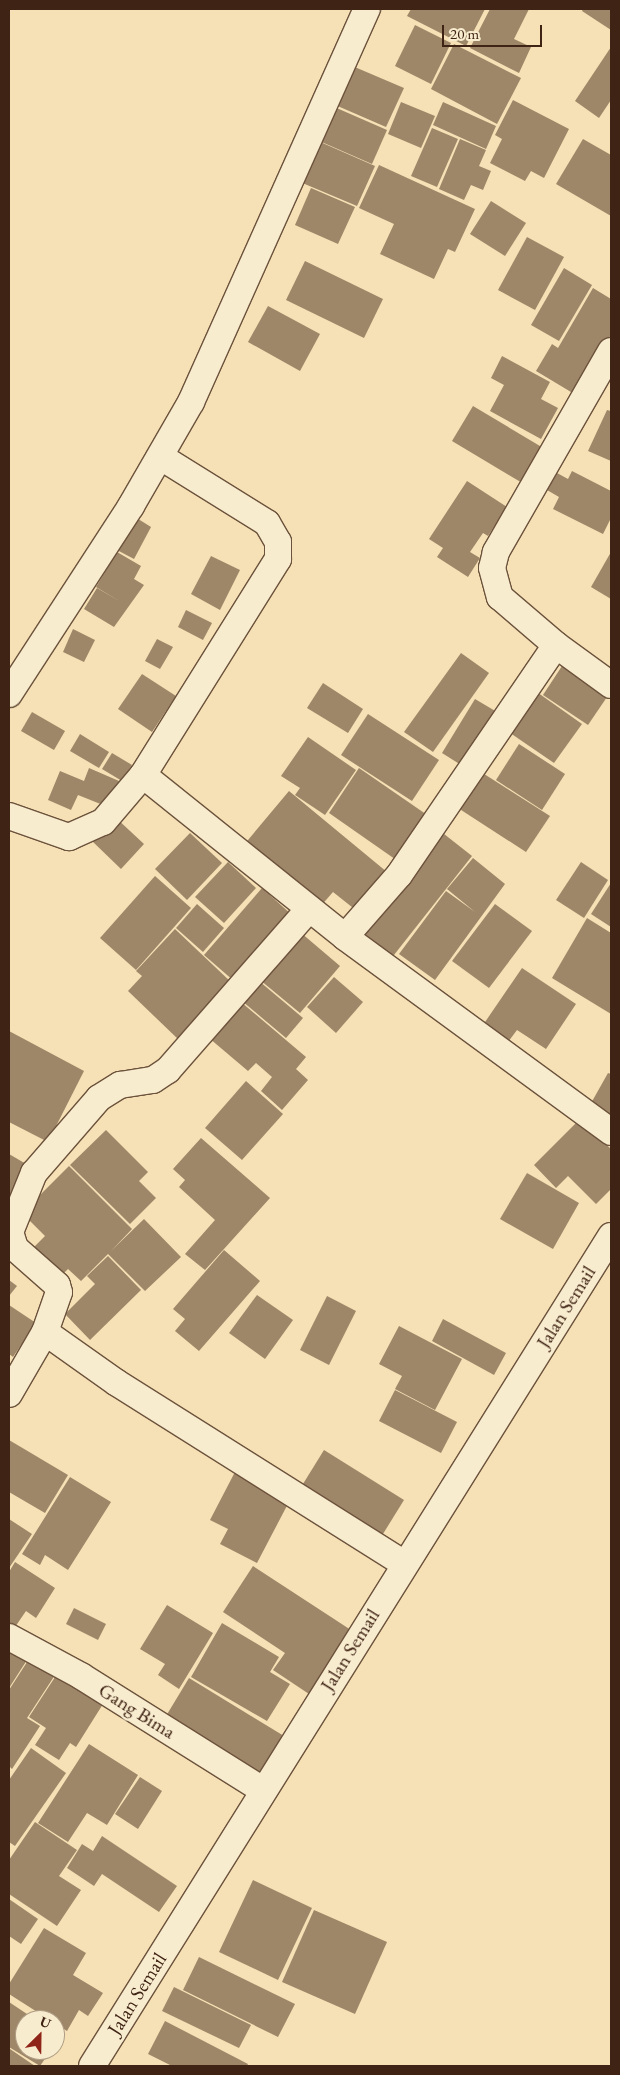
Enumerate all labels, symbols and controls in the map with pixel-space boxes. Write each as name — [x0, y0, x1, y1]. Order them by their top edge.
scale bar — [445, 15, 545, 47]
text: 20 m — [450, 24, 479, 43]
street label: Jalan Semail — [531, 1261, 601, 1353]
street label: Jalan Semail — [315, 1604, 385, 1696]
street label: Gang Bima — [94, 1678, 180, 1744]
street label: Jalan Semail — [102, 1948, 172, 2040]
north arrow — [15, 2010, 65, 2060]
text: U — [37, 2012, 54, 2032]

